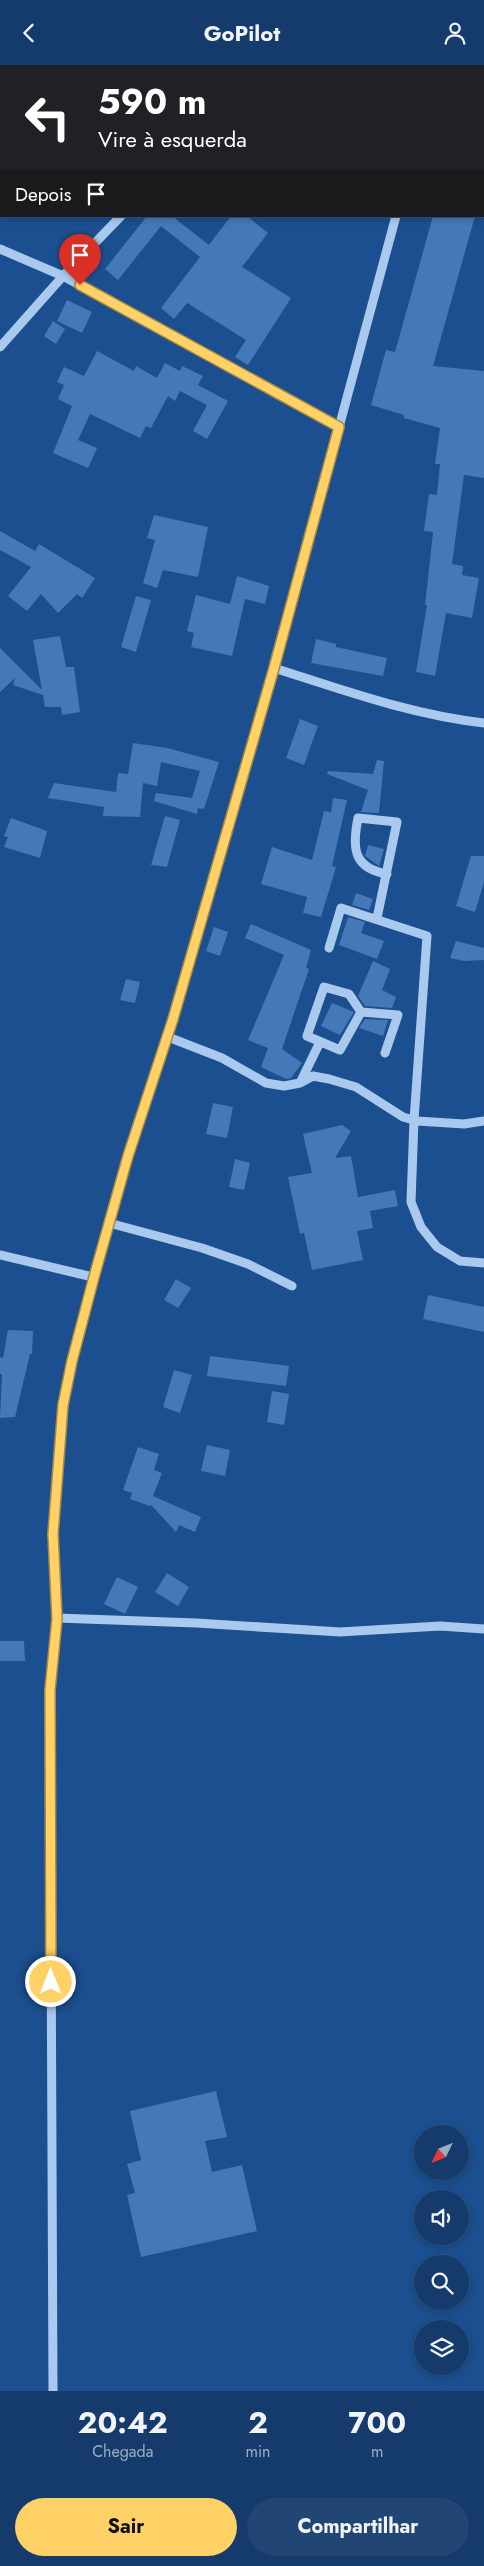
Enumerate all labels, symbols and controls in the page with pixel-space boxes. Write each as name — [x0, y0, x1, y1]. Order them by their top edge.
text: GoPilot — [204, 17, 280, 49]
icon: back — [15, 19, 43, 47]
icon: person — [441, 19, 469, 47]
text: 590 m — [98, 77, 206, 127]
icon: left — [15, 85, 80, 150]
text: Vire à esquerda — [98, 123, 247, 155]
icon: arrive — [82, 180, 110, 208]
text: Depois — [15, 181, 72, 208]
pin — [59, 234, 101, 285]
icon: arrive — [66, 241, 94, 269]
position arrow — [24, 1955, 76, 2007]
north arrow — [414, 2125, 469, 2180]
map controls — [414, 2125, 469, 2375]
button: sound — [414, 2190, 469, 2245]
button: search — [414, 2255, 469, 2310]
button: layers — [414, 2320, 469, 2375]
text: 20:42 — [78, 2401, 168, 2444]
text: 2 — [248, 2401, 268, 2444]
text: 700 — [348, 2401, 406, 2444]
text: Chegada — [92, 2440, 153, 2463]
text: min — [245, 2440, 271, 2463]
text: m — [371, 2440, 384, 2463]
button: Sair — [15, 2498, 237, 2556]
button: Compartilhar — [247, 2498, 469, 2556]

